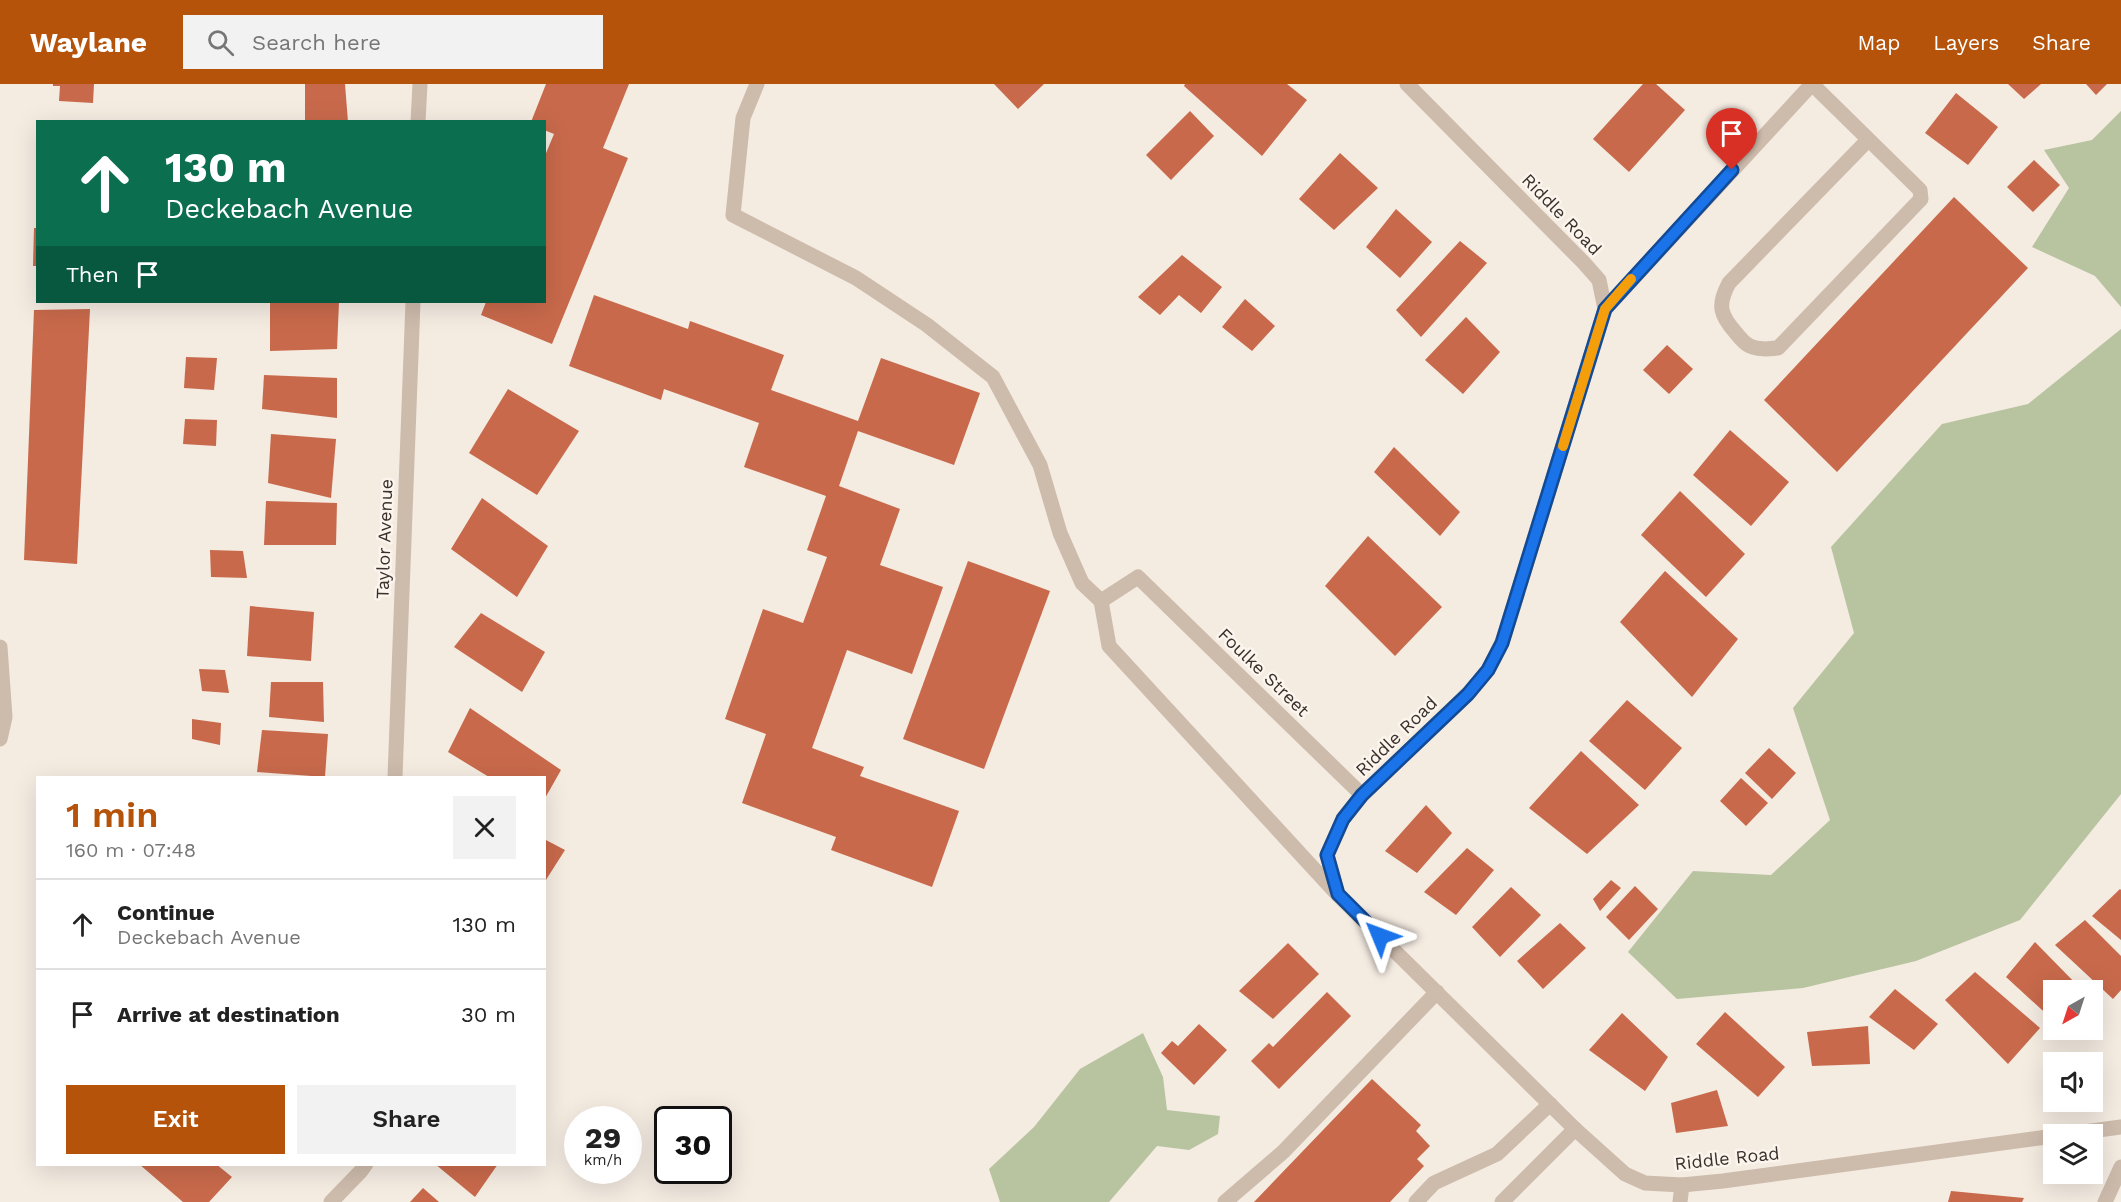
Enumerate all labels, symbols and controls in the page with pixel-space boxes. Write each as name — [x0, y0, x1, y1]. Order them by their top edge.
search box — [183, 15, 603, 69]
text: Waylane — [30, 26, 147, 59]
icon: search — [204, 26, 237, 59]
text: Search here — [252, 30, 381, 55]
text: Map — [1857, 30, 1900, 55]
text: Layers — [1933, 30, 1999, 55]
text: Share — [2032, 30, 2091, 55]
pin — [1706, 108, 1757, 170]
icon: arrive — [1715, 117, 1748, 150]
text: 130 m — [165, 143, 287, 192]
icon: ahead — [66, 144, 144, 222]
street label: Riddle Road — [1518, 169, 1606, 259]
text: Deckebach Avenue — [165, 193, 413, 225]
icon: arrive — [131, 258, 164, 291]
text: Then — [66, 262, 119, 287]
street label: Taylor Avenue — [371, 478, 397, 600]
street label: Foulke Street — [1214, 623, 1314, 721]
street label: Riddle Road — [1351, 692, 1441, 780]
text: 1 min — [66, 794, 158, 836]
button: close — [453, 796, 516, 859]
text: 160 m · 07:48 — [66, 838, 196, 862]
text: Continue — [117, 900, 215, 925]
position arrow — [1348, 904, 1412, 968]
icon: ahead — [66, 908, 99, 941]
text: 130 m — [452, 912, 516, 937]
text: Deckebach Avenue — [117, 925, 301, 949]
north arrow — [2043, 980, 2103, 1040]
map controls — [2043, 980, 2103, 1184]
icon: arrive — [66, 998, 99, 1031]
text: Arrive at destination — [117, 1002, 340, 1027]
text: 30 m — [461, 1002, 516, 1027]
button: sound — [2043, 1052, 2103, 1112]
button: Exit — [66, 1085, 285, 1154]
button: Share — [297, 1085, 516, 1154]
speed limit sign: 30 — [654, 1106, 732, 1184]
text: 29 — [585, 1120, 621, 1155]
button: layers — [2043, 1124, 2103, 1184]
street label: Riddle Road — [1674, 1142, 1780, 1174]
text: km/h — [584, 1151, 622, 1169]

